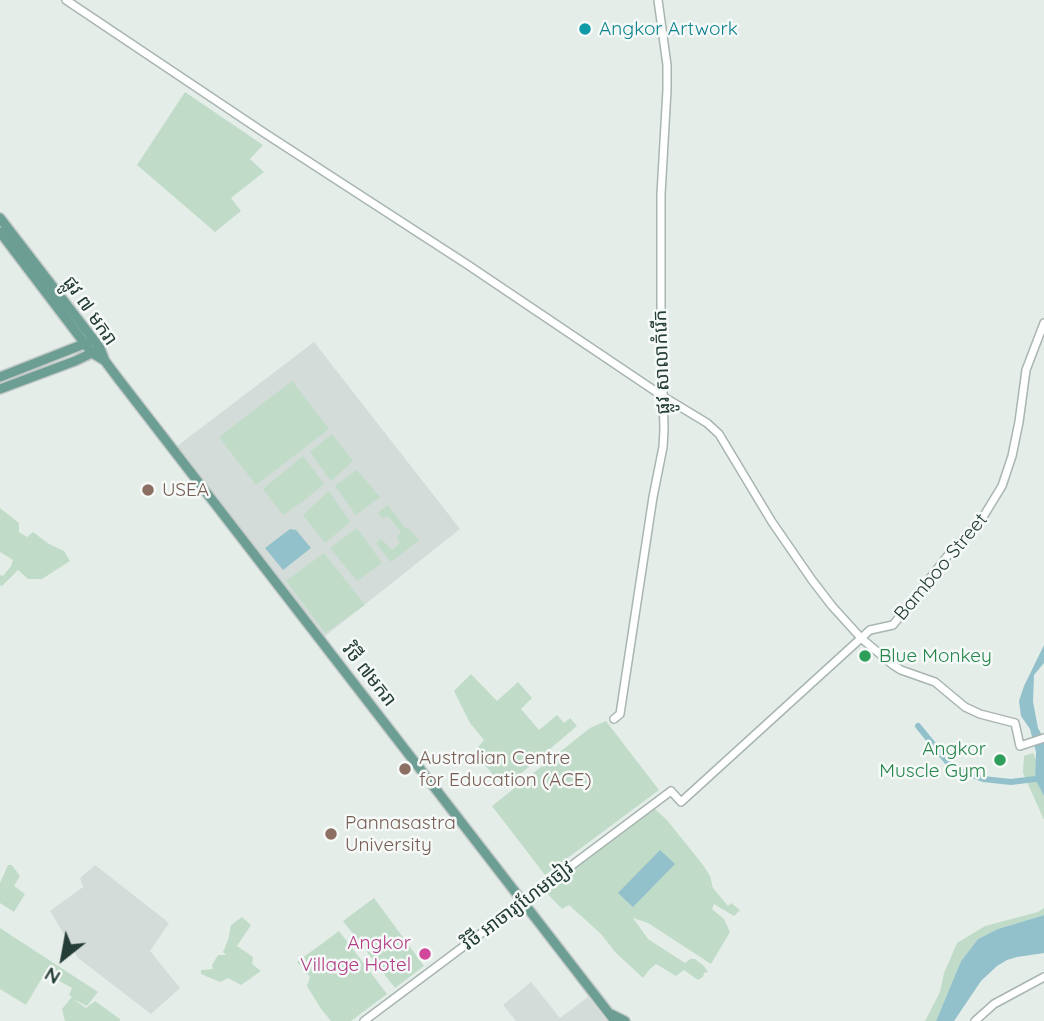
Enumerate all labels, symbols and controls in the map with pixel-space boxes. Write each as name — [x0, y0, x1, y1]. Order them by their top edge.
place label: Angkor Artwork — [599, 18, 738, 40]
marker: Angkor Artwork — [577, 21, 593, 37]
street label: ផ្លូវ ៧ មករា — [58, 272, 122, 350]
street label: ផ្លូវ សាលាកំរើក — [649, 309, 675, 415]
place label: USEA — [162, 479, 209, 501]
marker: USEA — [140, 482, 156, 498]
street label: Bamboo Street — [890, 509, 992, 625]
street label: វិថី ៧មករា — [337, 639, 401, 711]
place label: Blue Monkey — [879, 645, 992, 667]
marker: Blue Monkey — [857, 648, 873, 664]
place label: Angkor Muscle Gym — [879, 738, 986, 782]
place label: Australian Centre for Education (ACE) — [419, 747, 592, 791]
marker: Angkor Muscle Gym — [992, 752, 1008, 768]
marker: Australian Centre for Education (ACE) — [397, 761, 413, 777]
place label: Pannasastra University — [345, 812, 456, 856]
marker: Pannasastra University — [323, 826, 339, 842]
street label: វិថី អាចារ្យហែមចៀវ — [458, 857, 578, 955]
north arrow — [28, 923, 98, 993]
place label: Angkor Village Hotel — [300, 932, 411, 976]
marker: Angkor Village Hotel — [417, 946, 433, 962]
text: N — [40, 962, 64, 990]

